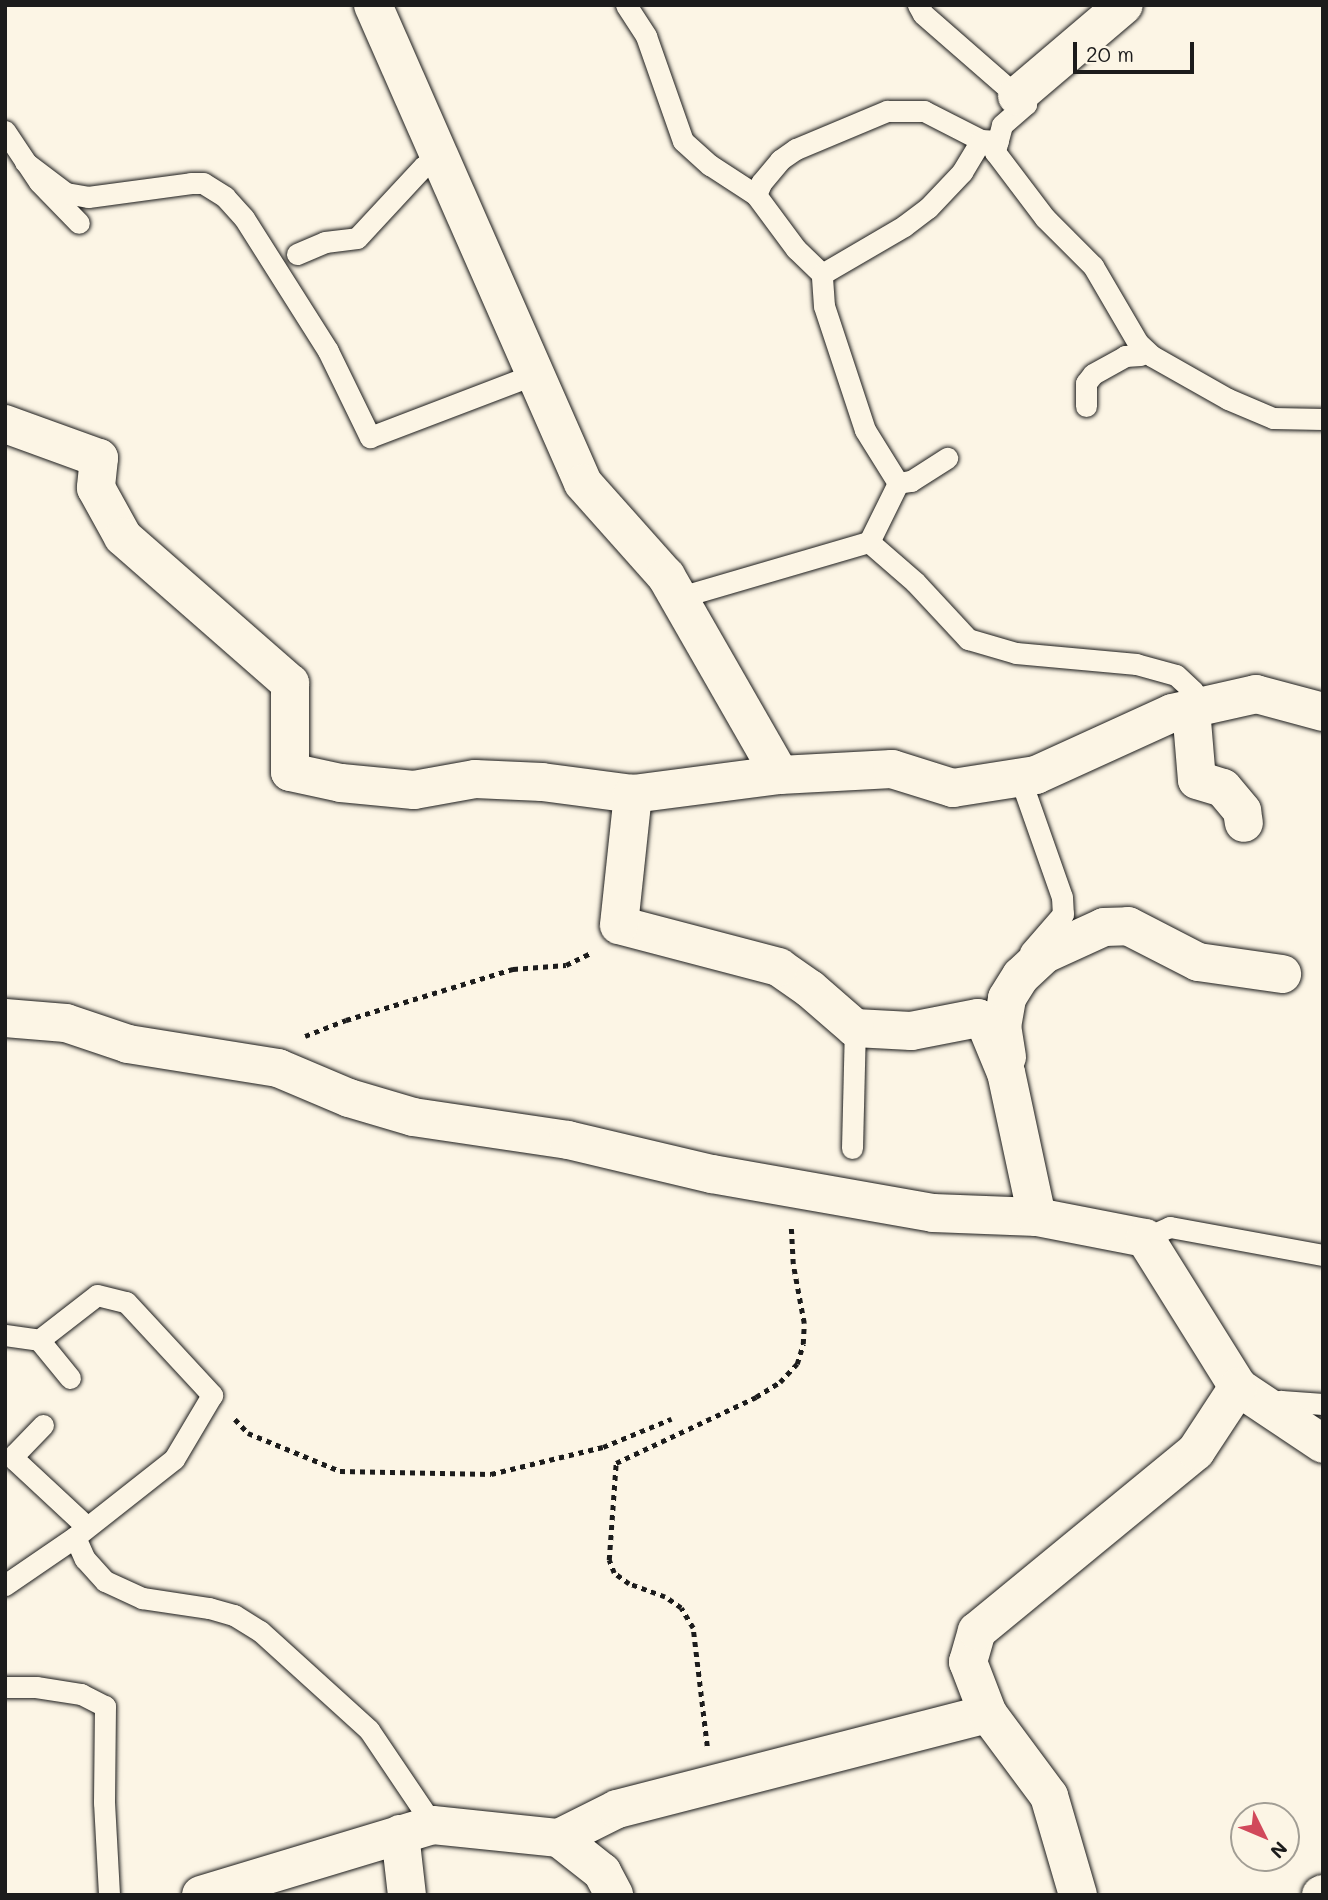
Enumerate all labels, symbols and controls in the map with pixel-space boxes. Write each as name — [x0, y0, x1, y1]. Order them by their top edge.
scale bar — [1076, 28, 1197, 72]
text: 20 m — [1086, 40, 1134, 67]
north arrow — [1230, 1802, 1300, 1872]
text: N — [1265, 1836, 1293, 1864]

